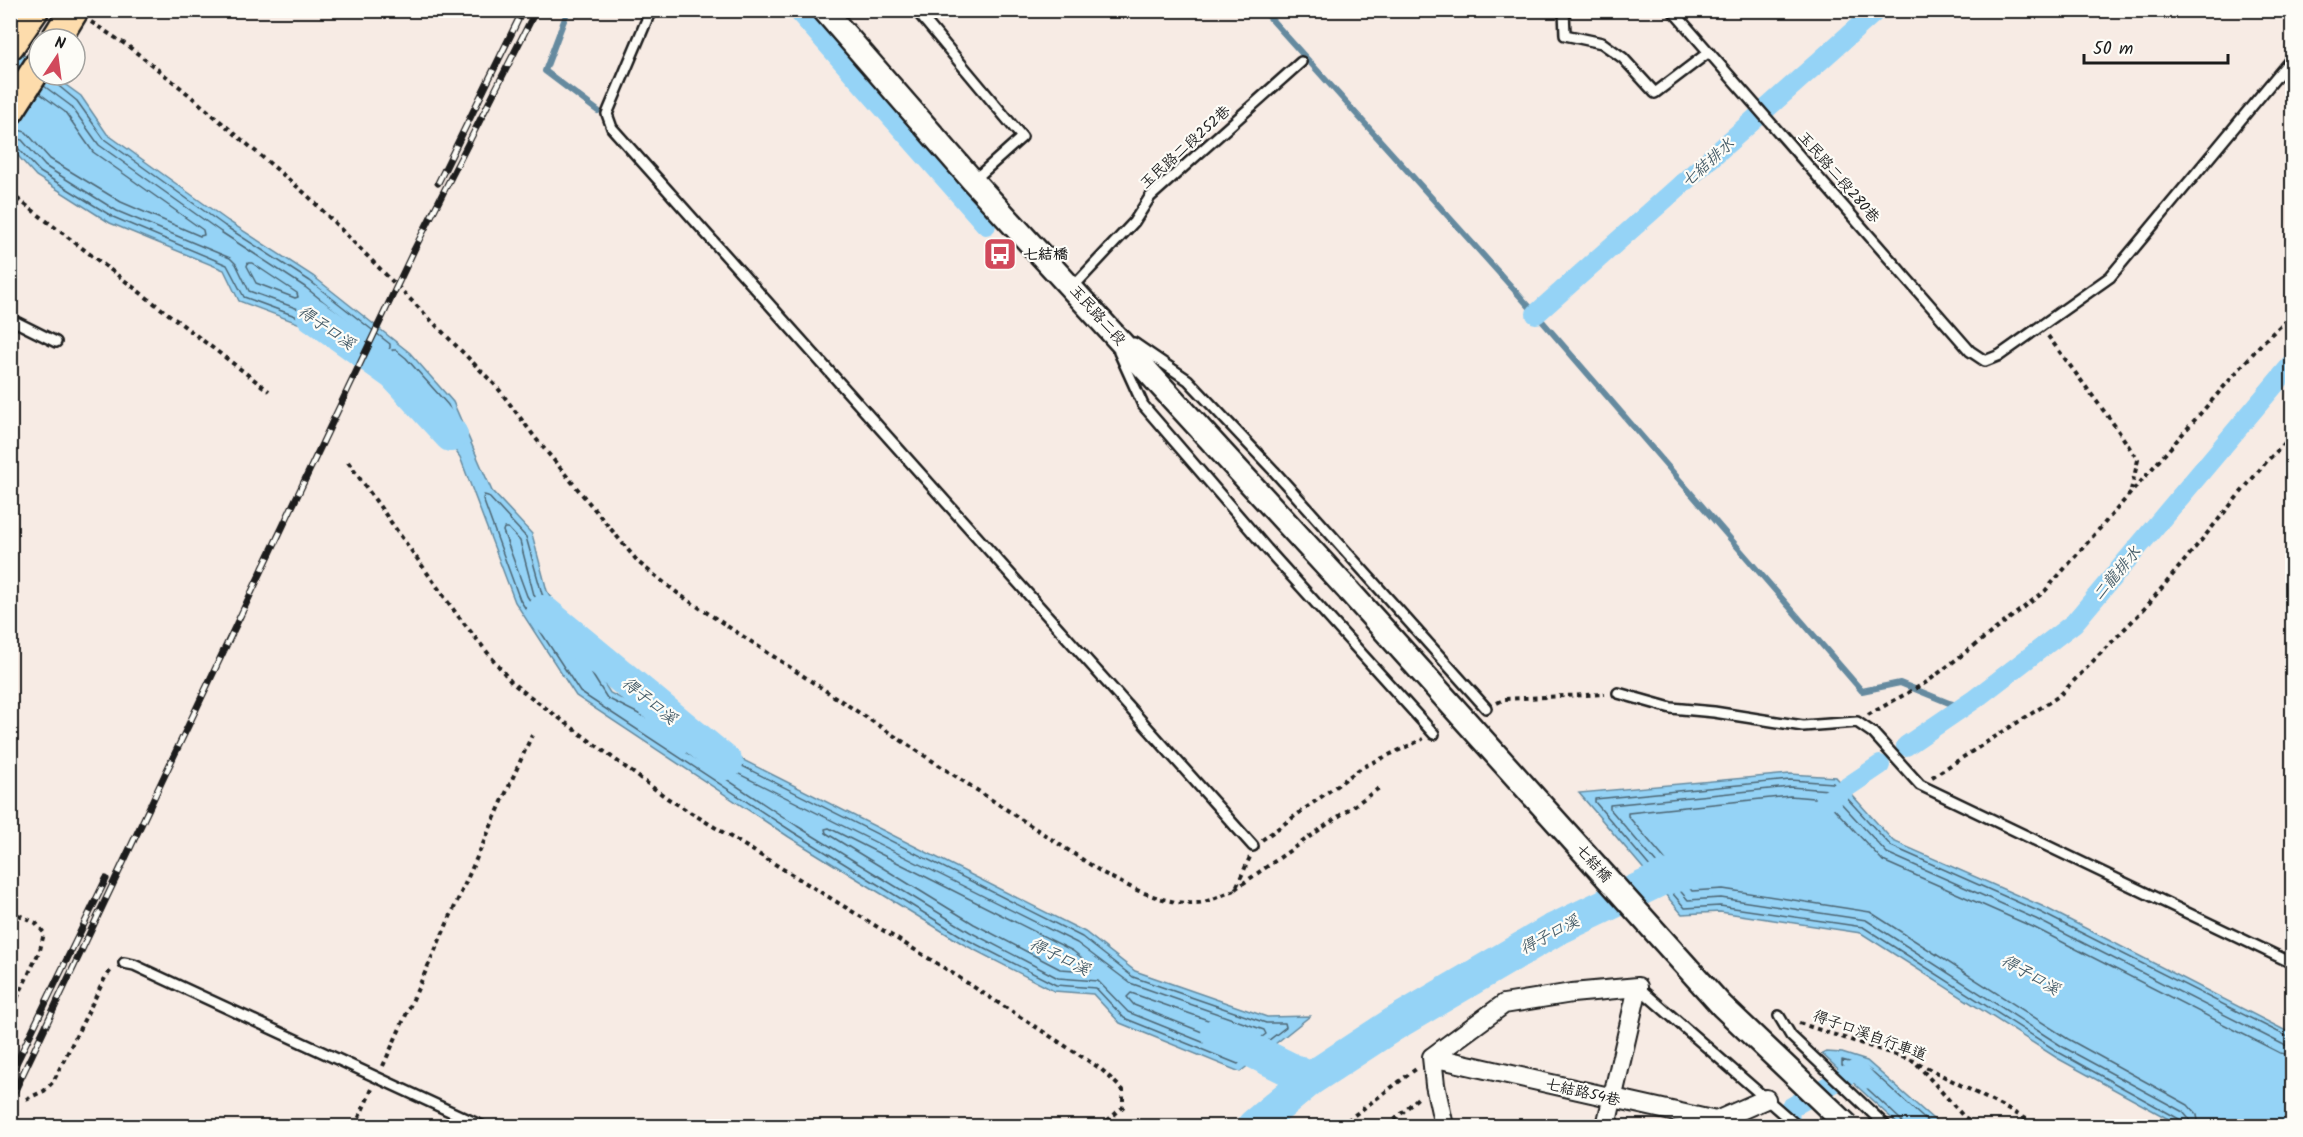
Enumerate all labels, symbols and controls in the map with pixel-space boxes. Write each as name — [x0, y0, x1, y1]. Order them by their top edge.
north arrow — [27, 27, 87, 87]
scale bar — [2084, 27, 2228, 65]
text: N — [52, 31, 68, 57]
text: 50 m — [2093, 35, 2133, 64]
street label: 玉民路二段252巷 — [1135, 100, 1237, 195]
street label: 玉民路二段280巷 — [1791, 126, 1885, 229]
water label: 七結排水 — [1676, 132, 1741, 194]
bus stop icon: 七結橋 — [982, 236, 1018, 272]
place label: 七結橋 — [1023, 243, 1068, 267]
street label: 玉民路二段 — [1063, 280, 1131, 352]
water label: 得子口溪 — [293, 300, 360, 357]
water label: 二龍排水 — [2087, 541, 2148, 607]
water label: 得子口溪 — [616, 671, 683, 732]
street label: 七結橋 — [1569, 839, 1617, 888]
water label: 得子口溪 — [1516, 909, 1585, 961]
water label: 得子口溪 — [1025, 932, 1094, 983]
water label: 得子口溪 — [1996, 948, 2065, 1003]
street label: 得子口溪自行車道 — [1809, 1004, 1930, 1068]
street label: 七結路54巷 — [1543, 1073, 1623, 1113]

